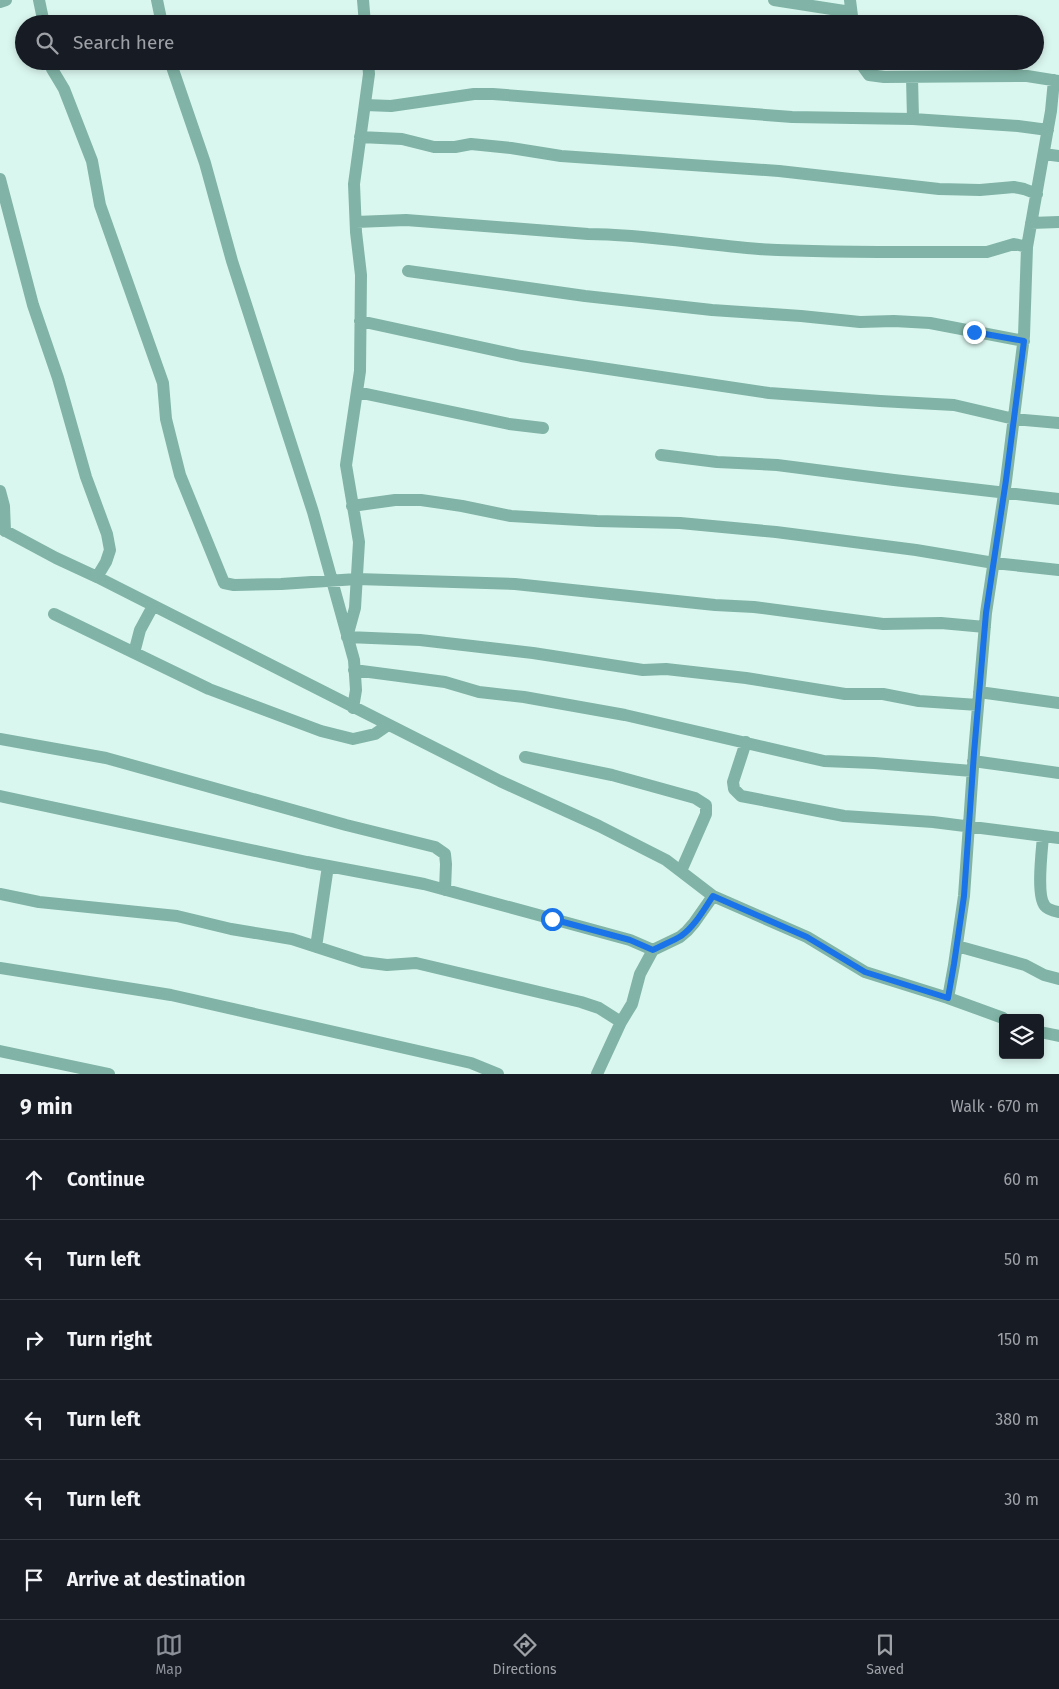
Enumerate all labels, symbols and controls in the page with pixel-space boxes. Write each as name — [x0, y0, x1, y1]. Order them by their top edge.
search box — [15, 15, 1044, 70]
icon: search — [33, 29, 61, 57]
text: Search here — [73, 31, 174, 54]
route end — [963, 321, 986, 344]
route start — [541, 908, 564, 931]
map controls — [999, 1014, 1044, 1059]
button: layers — [999, 1014, 1044, 1059]
text: 9 min — [20, 1094, 73, 1120]
text: Walk · 670 m — [951, 1097, 1039, 1116]
icon: ahead — [20, 1166, 48, 1194]
text: Continue — [67, 1168, 145, 1191]
text: 60 m — [1004, 1170, 1039, 1189]
icon: left — [20, 1246, 48, 1274]
text: Turn left — [67, 1248, 141, 1271]
text: 50 m — [1004, 1250, 1039, 1269]
icon: right — [20, 1326, 48, 1354]
text: Turn right — [67, 1328, 152, 1351]
text: 150 m — [997, 1330, 1039, 1349]
icon: left — [20, 1406, 48, 1434]
text: Turn left — [67, 1408, 141, 1431]
text: 380 m — [995, 1410, 1039, 1429]
icon: left — [20, 1486, 48, 1514]
text: Turn left — [67, 1488, 141, 1511]
text: 30 m — [1004, 1490, 1039, 1509]
icon: arrive — [20, 1566, 48, 1594]
text: Arrive at destination — [67, 1568, 246, 1591]
tab: Map — [155, 1631, 183, 1678]
tab: Directions — [492, 1631, 557, 1678]
tab: Saved — [866, 1631, 904, 1678]

